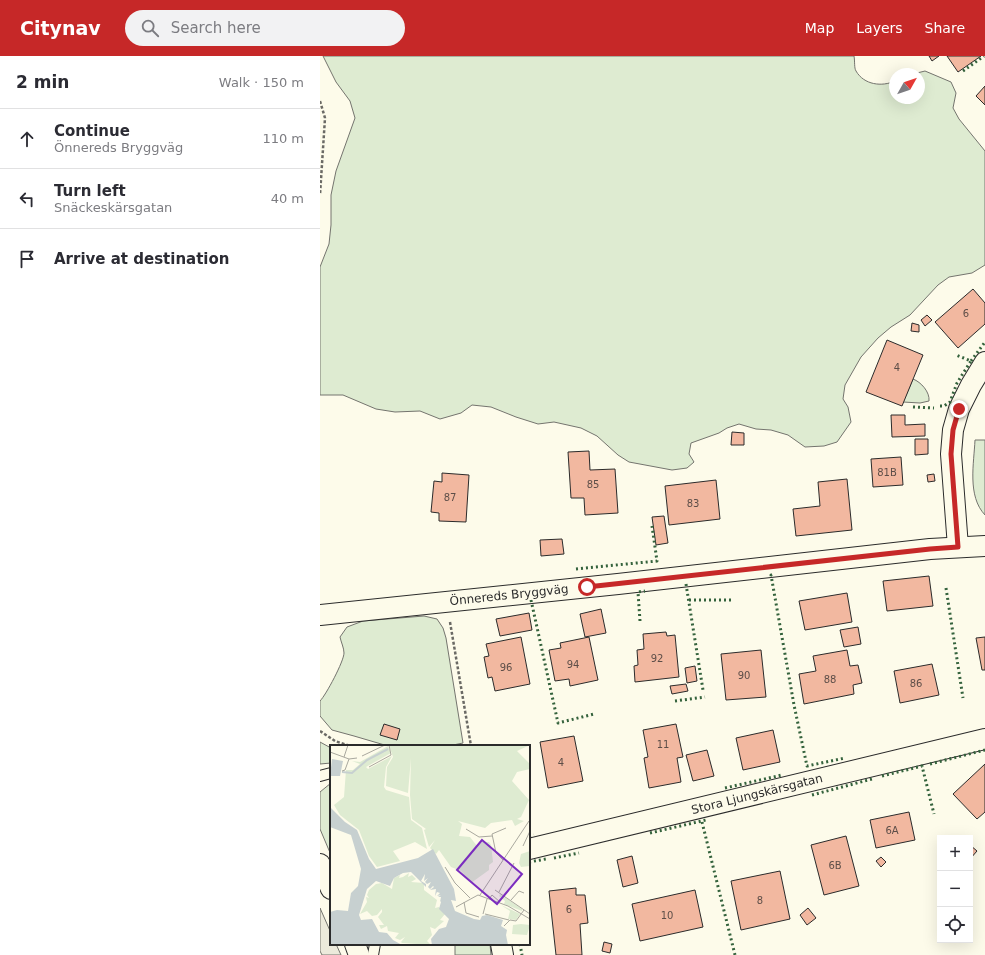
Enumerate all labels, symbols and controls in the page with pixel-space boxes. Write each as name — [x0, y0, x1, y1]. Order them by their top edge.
search box — [125, 10, 405, 46]
text: Citynav — [20, 17, 101, 39]
icon: search — [139, 17, 161, 39]
text: Search here — [171, 19, 261, 37]
text: Map — [805, 20, 834, 36]
text: Layers — [856, 20, 903, 36]
text: Share — [925, 20, 965, 36]
north arrow — [889, 68, 925, 104]
text: 2 min — [16, 72, 69, 92]
text: Walk · 150 m — [219, 75, 304, 90]
text: Continue — [54, 122, 130, 140]
icon: ahead — [16, 128, 38, 150]
text: 110 m — [262, 131, 304, 146]
text: Önnereds Bryggväg — [54, 140, 183, 155]
text: Turn left — [54, 182, 126, 200]
icon: left — [16, 188, 38, 210]
text: 40 m — [271, 191, 304, 206]
text: Snäckeskärsgatan — [54, 200, 172, 215]
icon: arrive — [16, 248, 38, 270]
text: Arrive at destination — [54, 250, 229, 268]
house number: 6 — [963, 308, 969, 319]
house number: 4 — [894, 362, 900, 373]
route end — [950, 400, 968, 418]
house number: 81B — [877, 467, 897, 478]
house number: 85 — [587, 479, 599, 490]
house number: 87 — [444, 492, 456, 503]
house number: 83 — [687, 498, 699, 509]
route start — [578, 578, 596, 596]
street label: Önnereds Bryggväg — [449, 580, 569, 608]
house number: 92 — [651, 653, 663, 664]
house number: 94 — [567, 659, 579, 670]
house number: 96 — [500, 662, 512, 673]
house number: 90 — [738, 670, 750, 681]
house number: 88 — [824, 674, 836, 685]
house number: 86 — [910, 678, 922, 689]
house number: 11 — [657, 739, 669, 750]
inset map — [330, 745, 530, 945]
house number: 4 — [558, 757, 564, 768]
street label: Stora Ljungskärsgatan — [690, 771, 824, 817]
house number: 6A — [885, 825, 899, 836]
map controls — [937, 835, 973, 943]
button: + — [937, 835, 973, 871]
house number: 6B — [828, 860, 842, 871]
button: − — [937, 871, 973, 907]
house number: 8 — [757, 895, 763, 906]
house number: 6 — [566, 904, 572, 915]
button: locate — [937, 907, 973, 943]
house number: 10 — [661, 910, 673, 921]

